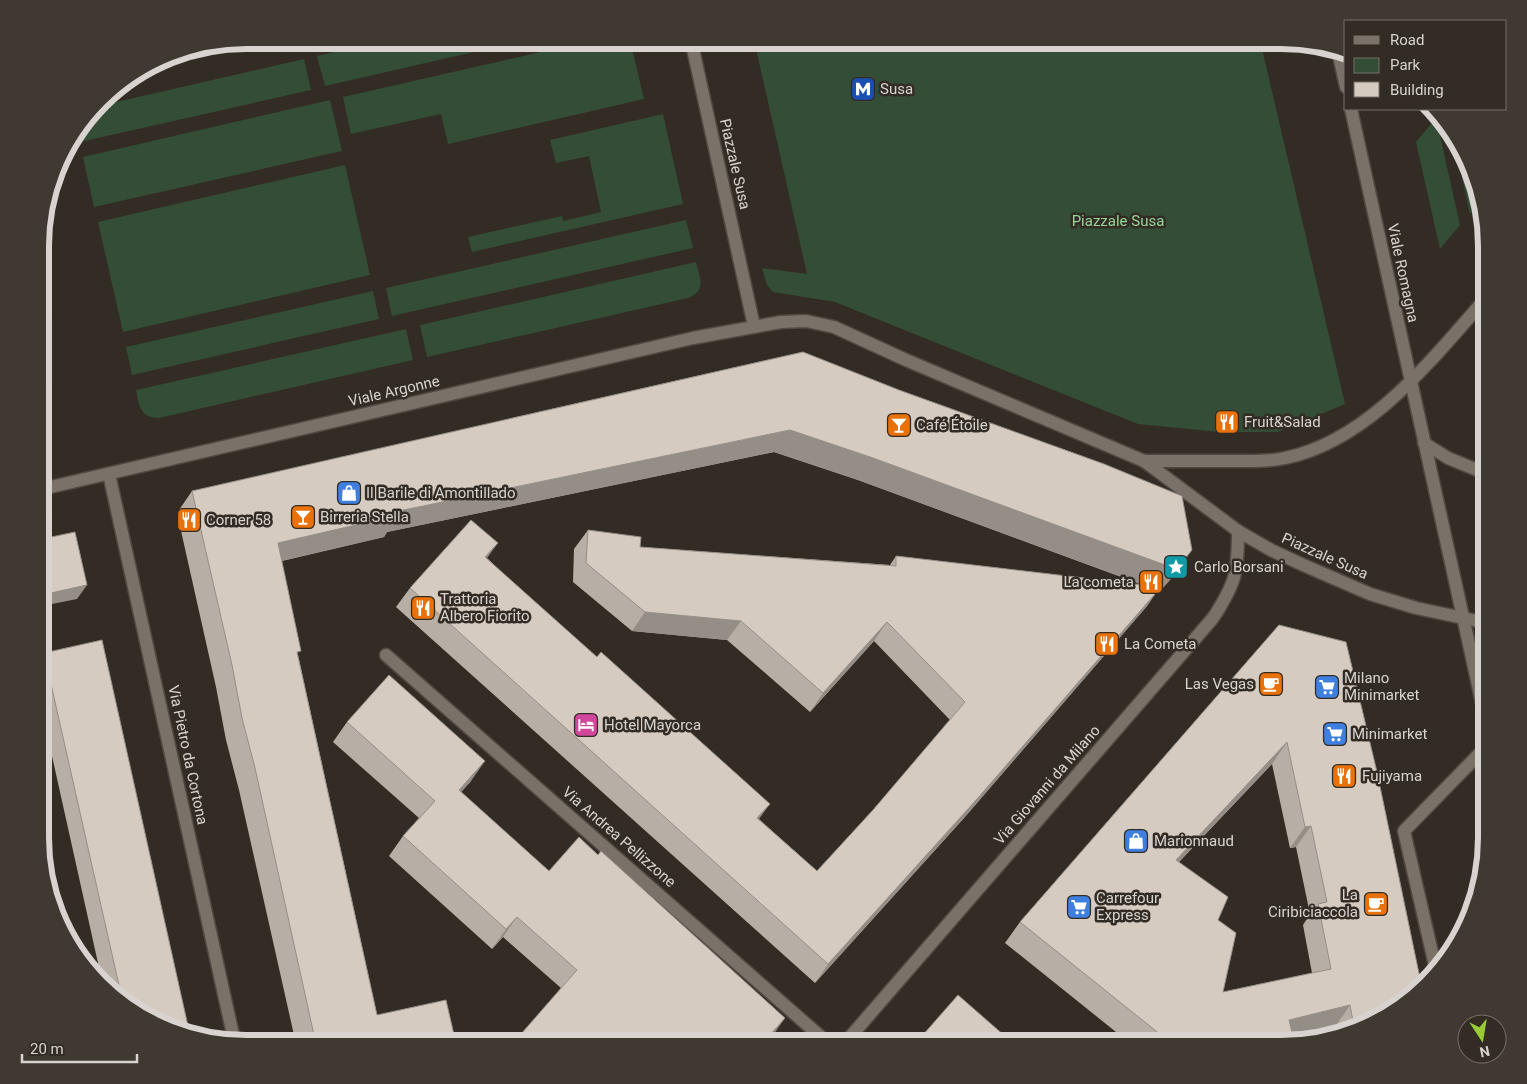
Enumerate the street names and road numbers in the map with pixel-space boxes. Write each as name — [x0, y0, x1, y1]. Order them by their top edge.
street label: Piazzale Susa — [716, 117, 754, 211]
street label: Viale Romagna — [1384, 222, 1422, 324]
street label: Viale Argonne — [347, 372, 441, 410]
street label: Piazzale Susa — [1279, 529, 1371, 583]
street label: Via Pietro da Cortona — [164, 684, 212, 826]
street label: Via Giovanni da Milano — [990, 722, 1104, 848]
street label: Via Andrea Pellizzone — [559, 783, 679, 891]

